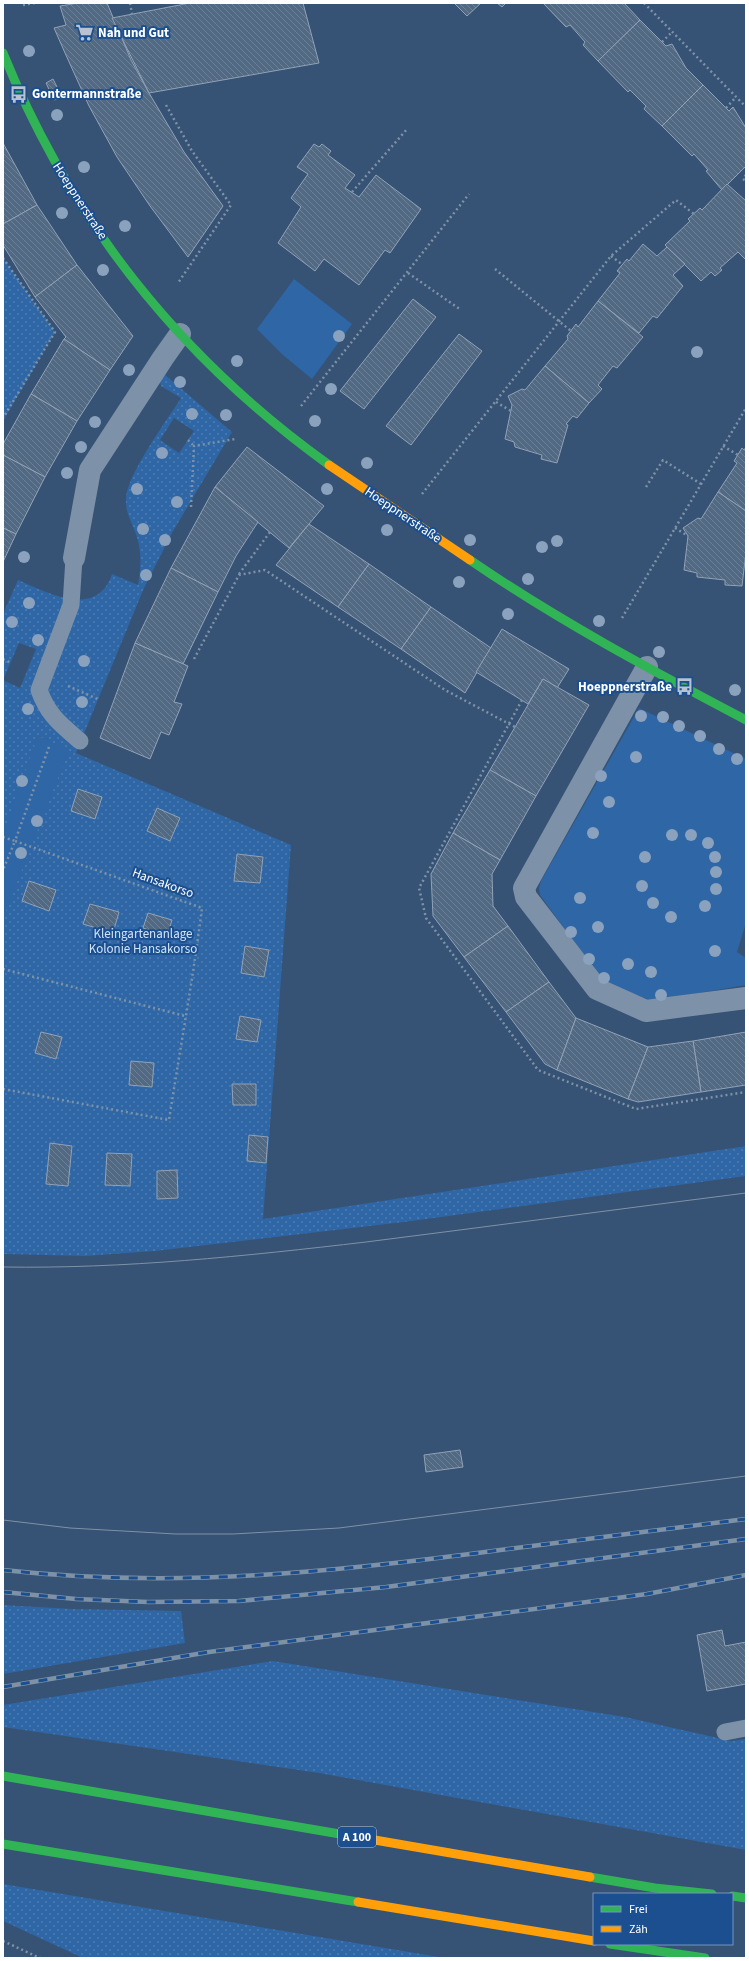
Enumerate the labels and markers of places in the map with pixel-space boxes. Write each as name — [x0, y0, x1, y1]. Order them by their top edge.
supermarket icon: Nah und Gut — [75, 23, 95, 43]
place label: Nah und Gut — [98, 24, 169, 42]
bus stop icon: Gontermannstraße — [9, 84, 29, 104]
place label: Gontermannstraße — [32, 85, 142, 103]
bus stop icon: Hoeppnerstraße — [675, 677, 695, 697]
place label: Hoeppnerstraße — [578, 678, 672, 696]

